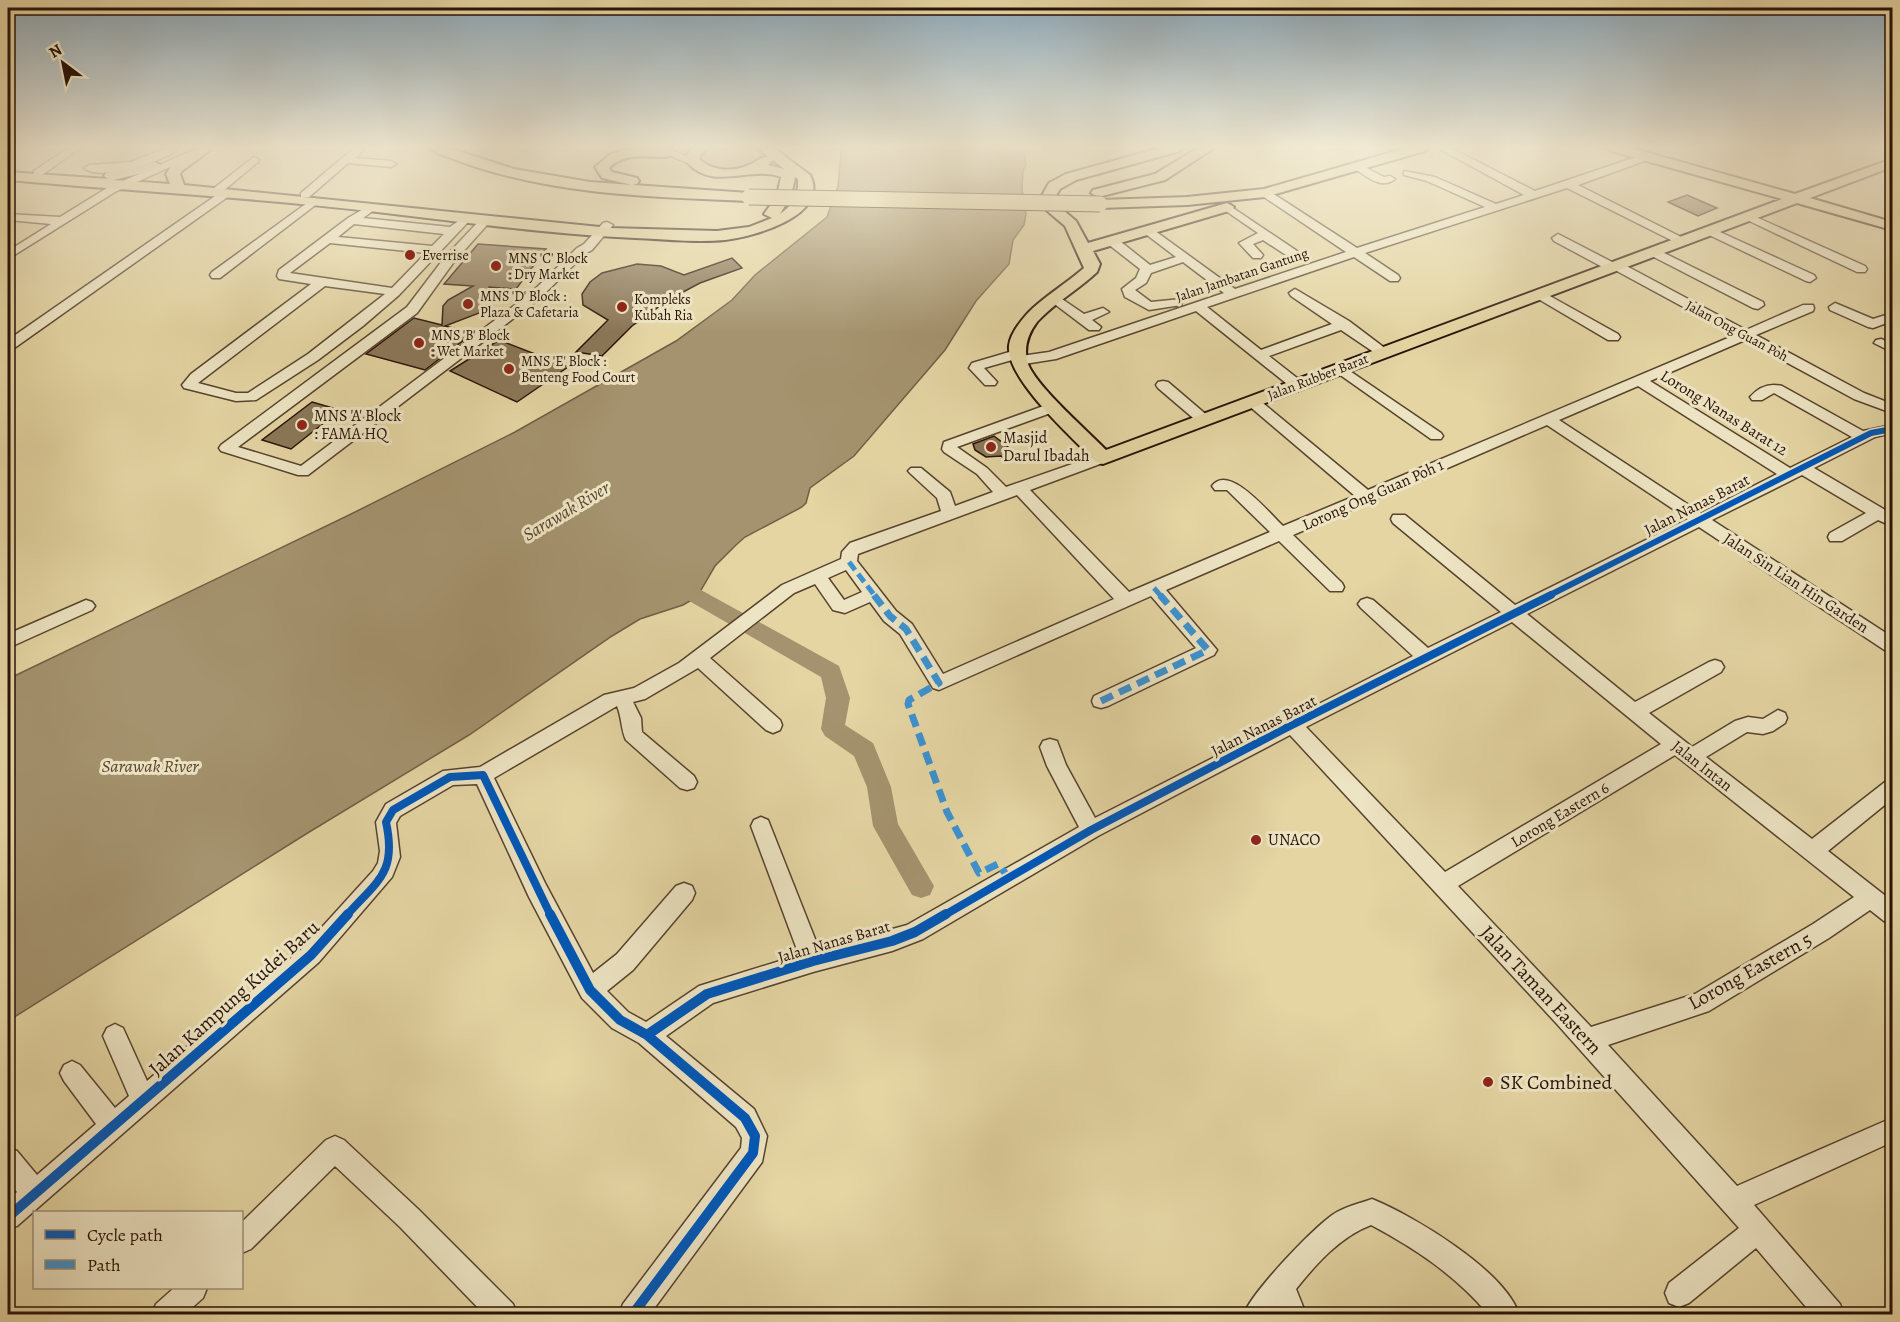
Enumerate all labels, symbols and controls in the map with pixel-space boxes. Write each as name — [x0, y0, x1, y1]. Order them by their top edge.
north arrow — [33, 33, 93, 93]
text: N — [45, 39, 67, 64]
street label: Jalan Jambatan Gantung — [1173, 243, 1311, 307]
place label: Everrise — [422, 246, 469, 265]
marker: Everrise — [403, 248, 417, 262]
place label: MNS 'C' Block : Dry Market — [508, 249, 588, 284]
marker: MNS 'C' Block : Dry Market — [489, 259, 503, 273]
place label: MNS 'D' Block : Plaza & Cafetaria — [480, 287, 579, 322]
place label: Kompleks Kubah Ria — [634, 290, 693, 325]
street label: Jalan Ong Guan Poh — [1683, 296, 1792, 366]
marker: MNS 'D' Block : Plaza & Cafetaria — [461, 297, 475, 311]
marker: Kompleks Kubah Ria — [615, 300, 629, 314]
place label: MNS 'B' Block : Wet Market — [431, 326, 510, 361]
marker: MNS 'B' Block : Wet Market — [412, 336, 426, 350]
street label: Jalan Rubber Barat — [1265, 349, 1372, 405]
place label: MNS 'E' Block : Benteng Food Court — [521, 352, 636, 387]
marker: MNS 'E' Block : Benteng Food Court — [502, 362, 516, 376]
street label: Lorong Nanas Barat 12 — [1656, 365, 1792, 461]
place label: MNS 'A' Block : FAMA HQ — [314, 405, 401, 445]
marker: MNS 'A' Block : FAMA HQ — [295, 418, 309, 432]
place label: Masjid Darul Ibadah — [1003, 427, 1090, 467]
marker: Masjid Darul Ibadah — [984, 440, 998, 454]
street label: Lorong Ong Guan Poh 1 — [1299, 454, 1448, 536]
street label: Jalan Nanas Barat — [1640, 469, 1754, 541]
water label: Sarawak River — [518, 475, 614, 546]
street label: Jalan Sin Lian Hin Garden — [1719, 528, 1873, 638]
street label: Jalan Nanas Barat — [1207, 690, 1321, 762]
street label: Jalan Intan — [1667, 735, 1737, 797]
water label: Sarawak River — [101, 754, 199, 778]
street label: Lorong Eastern 6 — [1507, 777, 1613, 853]
place label: UNACO — [1268, 829, 1320, 851]
marker: UNACO — [1249, 833, 1263, 847]
street label: Jalan Kampung Kudei Baru — [143, 914, 325, 1082]
street label: Jalan Nanas Barat — [775, 915, 893, 969]
street label: Jalan Taman Eastern — [1474, 920, 1608, 1060]
street label: Lorong Eastern 5 — [1683, 926, 1817, 1016]
place label: SK Combined — [1500, 1069, 1613, 1096]
marker: SK Combined — [1481, 1075, 1495, 1089]
legend — [33, 1211, 243, 1289]
text: Cycle path — [87, 1223, 163, 1247]
text: Path — [87, 1253, 121, 1277]

